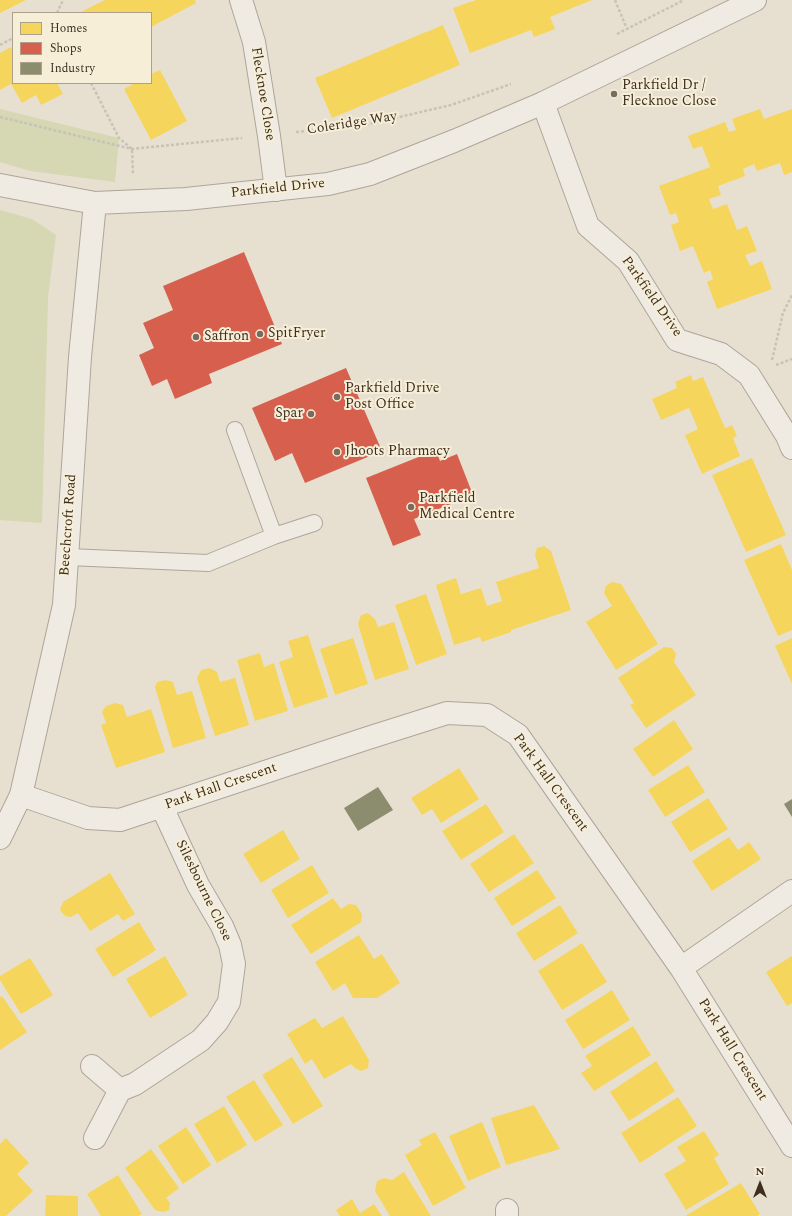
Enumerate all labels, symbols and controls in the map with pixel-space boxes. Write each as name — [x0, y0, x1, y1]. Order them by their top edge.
legend — [12, 12, 152, 84]
text: Homes — [50, 19, 88, 38]
text: Shops — [50, 39, 82, 58]
street label: Flecknoe Close — [246, 46, 278, 142]
text: Industry — [50, 59, 95, 78]
place label: Parkfield Dr / Flecknoe Close — [622, 78, 716, 110]
marker: Parkfield Dr / Flecknoe Close — [609, 89, 619, 99]
street label: Coleridge Way — [306, 109, 398, 139]
street label: Parkfield Drive — [230, 176, 326, 202]
street label: Parkfield Drive — [617, 254, 685, 340]
place label: SpitFryer — [268, 326, 325, 342]
place label: Saffron — [204, 329, 249, 345]
marker: SpitFryer — [255, 329, 265, 339]
marker: Saffron — [191, 332, 201, 342]
place label: Parkfield Drive Post Office — [345, 381, 439, 414]
marker: Parkfield Drive Post Office — [332, 392, 342, 402]
place label: Spar — [275, 406, 303, 422]
marker: Spar — [306, 409, 316, 419]
place label: Jhoots Pharmacy — [345, 444, 450, 460]
marker: Jhoots Pharmacy — [332, 447, 342, 457]
street label: Beechcroft Road — [57, 473, 81, 577]
place label: Parkfield Medical Centre — [419, 491, 515, 524]
marker: Parkfield Medical Centre — [406, 502, 416, 512]
street label: Park Hall Crescent — [509, 731, 591, 835]
street label: Park Hall Crescent — [163, 760, 279, 814]
street label: Silesbourne Close — [171, 838, 235, 944]
street label: Park Hall Crescent — [694, 996, 770, 1104]
text: N — [756, 1163, 764, 1180]
north arrow — [740, 1164, 780, 1204]

